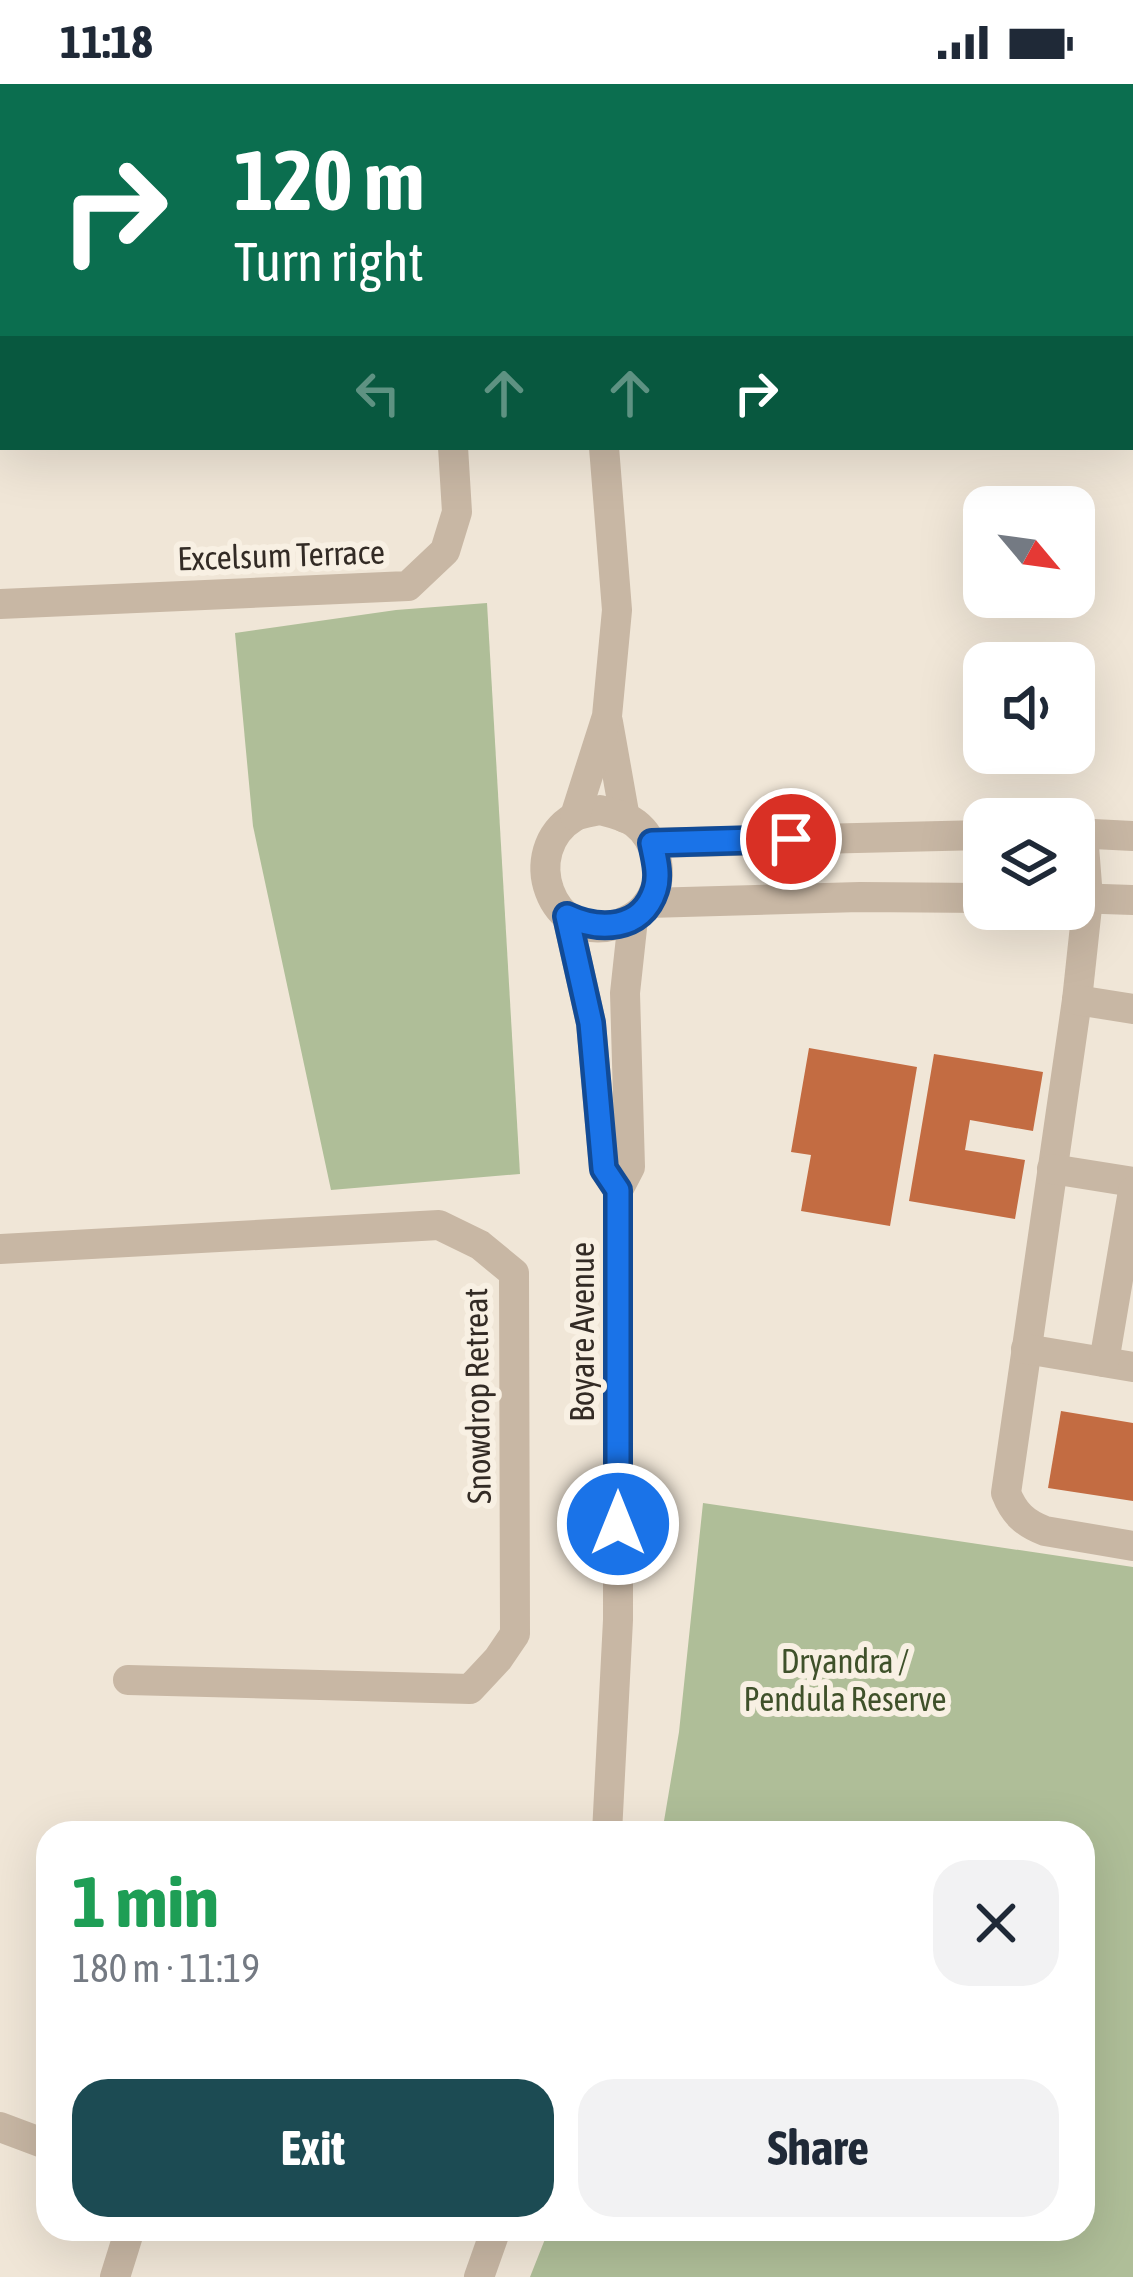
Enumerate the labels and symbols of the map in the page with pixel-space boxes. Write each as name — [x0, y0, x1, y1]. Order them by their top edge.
north arrow — [963, 486, 1095, 618]
street label: Excelsum Terrace — [177, 532, 385, 578]
pin — [740, 788, 842, 890]
street label: Boyare Avenue — [563, 1242, 601, 1422]
street label: Snowdrop Retreat — [456, 1288, 498, 1504]
position arrow — [555, 1461, 681, 1587]
park label: Dryandra / Pendula Reserve — [743, 1642, 947, 1718]

